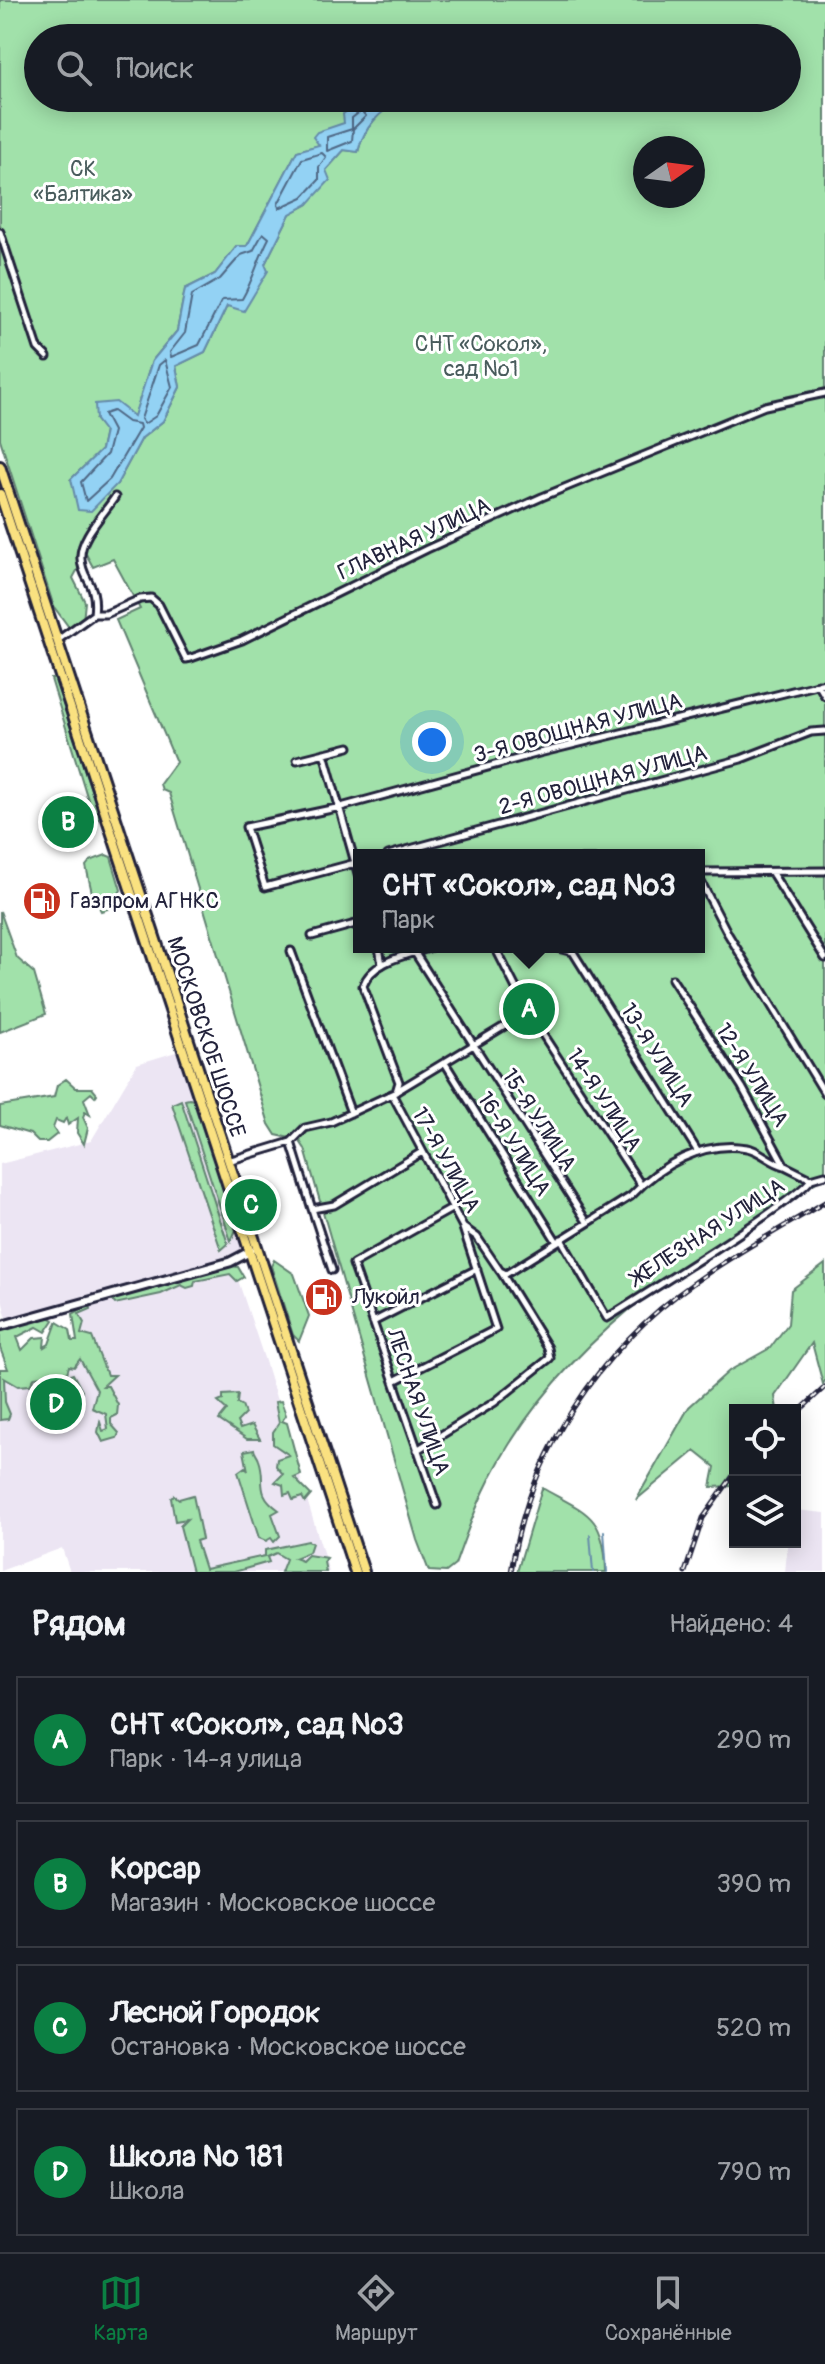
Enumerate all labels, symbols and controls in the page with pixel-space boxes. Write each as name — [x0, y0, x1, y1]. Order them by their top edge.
search box — [24, 24, 801, 112]
icon: search — [52, 46, 96, 90]
text: Поиск — [116, 50, 194, 87]
north arrow — [633, 136, 705, 208]
park label: СК «Балтика» — [33, 155, 133, 208]
park label: СНТ «Сокол», сад №1 — [415, 330, 547, 383]
street label: ГЛАВНАЯ УЛИЦА — [333, 491, 495, 587]
street label: 3-Я ОВОЩНАЯ УЛИЦА — [471, 687, 685, 769]
your location — [412, 722, 452, 762]
street label: 2-Я ОВОЩНАЯ УЛИЦА — [496, 739, 710, 821]
pin: B — [42, 792, 94, 852]
popup — [353, 849, 705, 953]
text: СНТ «Сокол», сад №3 — [382, 867, 676, 904]
fuel station icon: Газпром АГНКС — [21, 880, 63, 922]
place label: Газпром АГНКС — [70, 887, 219, 915]
text: Парк — [382, 904, 436, 936]
street label: МОСКОВСКОЕ ШОССЕ — [160, 933, 252, 1141]
pin: A — [503, 979, 555, 1039]
street label: 13-Я УЛИЦА — [614, 998, 700, 1112]
street label: 12-Я УЛИЦА — [709, 1018, 795, 1132]
street label: 14-Я УЛИЦА — [560, 1043, 648, 1157]
street label: 15-Я УЛИЦА — [495, 1063, 583, 1177]
street label: 16-Я УЛИЦА — [471, 1087, 557, 1201]
street label: 17-Я УЛИЦА — [405, 1102, 487, 1218]
street label: ЖЕЛЕЗНАЯ УЛИЦА — [623, 1172, 790, 1294]
pin: C — [225, 1175, 277, 1235]
fuel station icon: Лукойл — [303, 1276, 345, 1318]
place label: Лукойл — [351, 1283, 420, 1311]
street label: ЛЕСНАЯ УЛИЦА — [379, 1324, 456, 1479]
pin: D — [30, 1374, 82, 1434]
map controls — [729, 1404, 801, 1548]
button: locate — [729, 1404, 801, 1476]
button: layers — [729, 1476, 801, 1548]
text: Рядом — [32, 1603, 126, 1646]
text: Найдено: 4 — [669, 1608, 793, 1640]
text: СНТ «Сокол», сад №3 — [110, 1706, 404, 1743]
text: A — [52, 1724, 68, 1756]
text: 290 m — [717, 1724, 791, 1756]
text: Парк · 14-я улица — [110, 1743, 302, 1775]
text: Корсар — [110, 1850, 201, 1887]
text: B — [53, 1868, 67, 1900]
text: 390 m — [717, 1868, 791, 1900]
text: Магазин · Московское шоссе — [110, 1887, 435, 1919]
text: Лесной Городок — [110, 1994, 320, 2031]
text: C — [52, 2012, 68, 2044]
text: 520 m — [716, 2012, 791, 2044]
text: Остановка · Московское шоссе — [110, 2031, 466, 2063]
text: Школа № 181 — [110, 2138, 284, 2175]
text: D — [52, 2156, 68, 2188]
text: 790 m — [717, 2156, 791, 2188]
text: Школа — [110, 2175, 184, 2207]
tab: Карта — [93, 2271, 148, 2347]
tab: Маршрут — [335, 2271, 418, 2347]
tab: Сохранённые — [605, 2271, 732, 2347]

